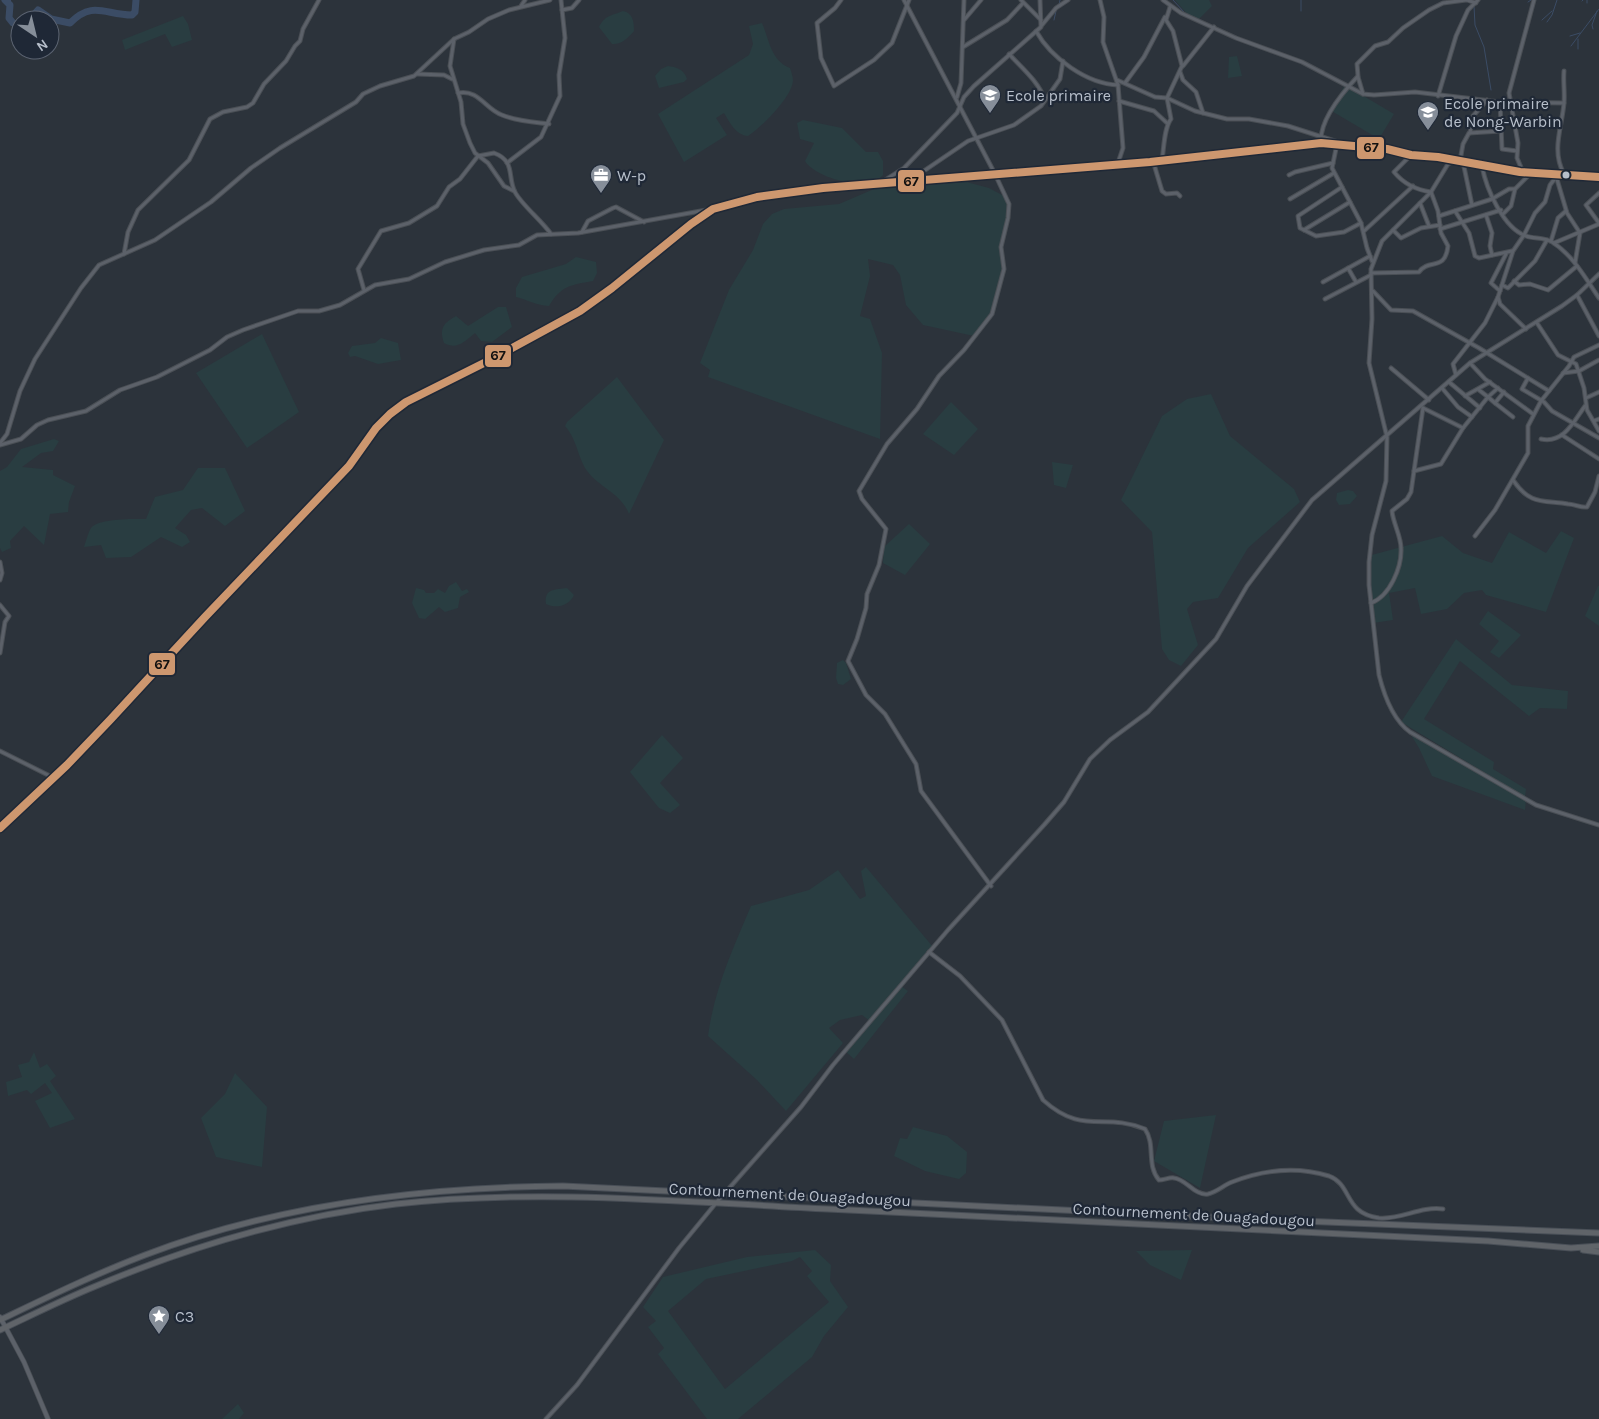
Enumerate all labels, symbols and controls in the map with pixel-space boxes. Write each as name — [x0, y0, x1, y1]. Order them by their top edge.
north arrow — [10, 10, 60, 60]
text: N — [33, 35, 51, 55]
school or university icon: Ecole primaire — [978, 83, 1002, 114]
place label: Ecole primaire — [1006, 86, 1111, 105]
place label: Ecole primaire de Nong-Warbin — [1444, 94, 1562, 131]
school or university icon: Ecole primaire de Nong-Warbin — [1416, 100, 1440, 131]
line badge: 67 — [1356, 136, 1385, 160]
text: 67 — [1363, 139, 1379, 156]
office icon: W-p — [589, 163, 613, 194]
place label: W-p — [617, 166, 646, 185]
line badge: 67 — [897, 169, 925, 193]
unlabelled marker — [1561, 170, 1571, 180]
text: 67 — [903, 173, 919, 190]
line badge: 67 — [484, 344, 512, 368]
text: 67 — [490, 347, 506, 364]
line badge: 67 — [148, 652, 176, 676]
text: 67 — [154, 656, 170, 673]
street label: Contournement de Ouagadougou — [668, 1179, 912, 1210]
street label: Contournement de Ouagadougou — [1072, 1199, 1316, 1230]
place icon: C3 — [147, 1304, 171, 1335]
place label: C3 — [175, 1307, 194, 1326]

